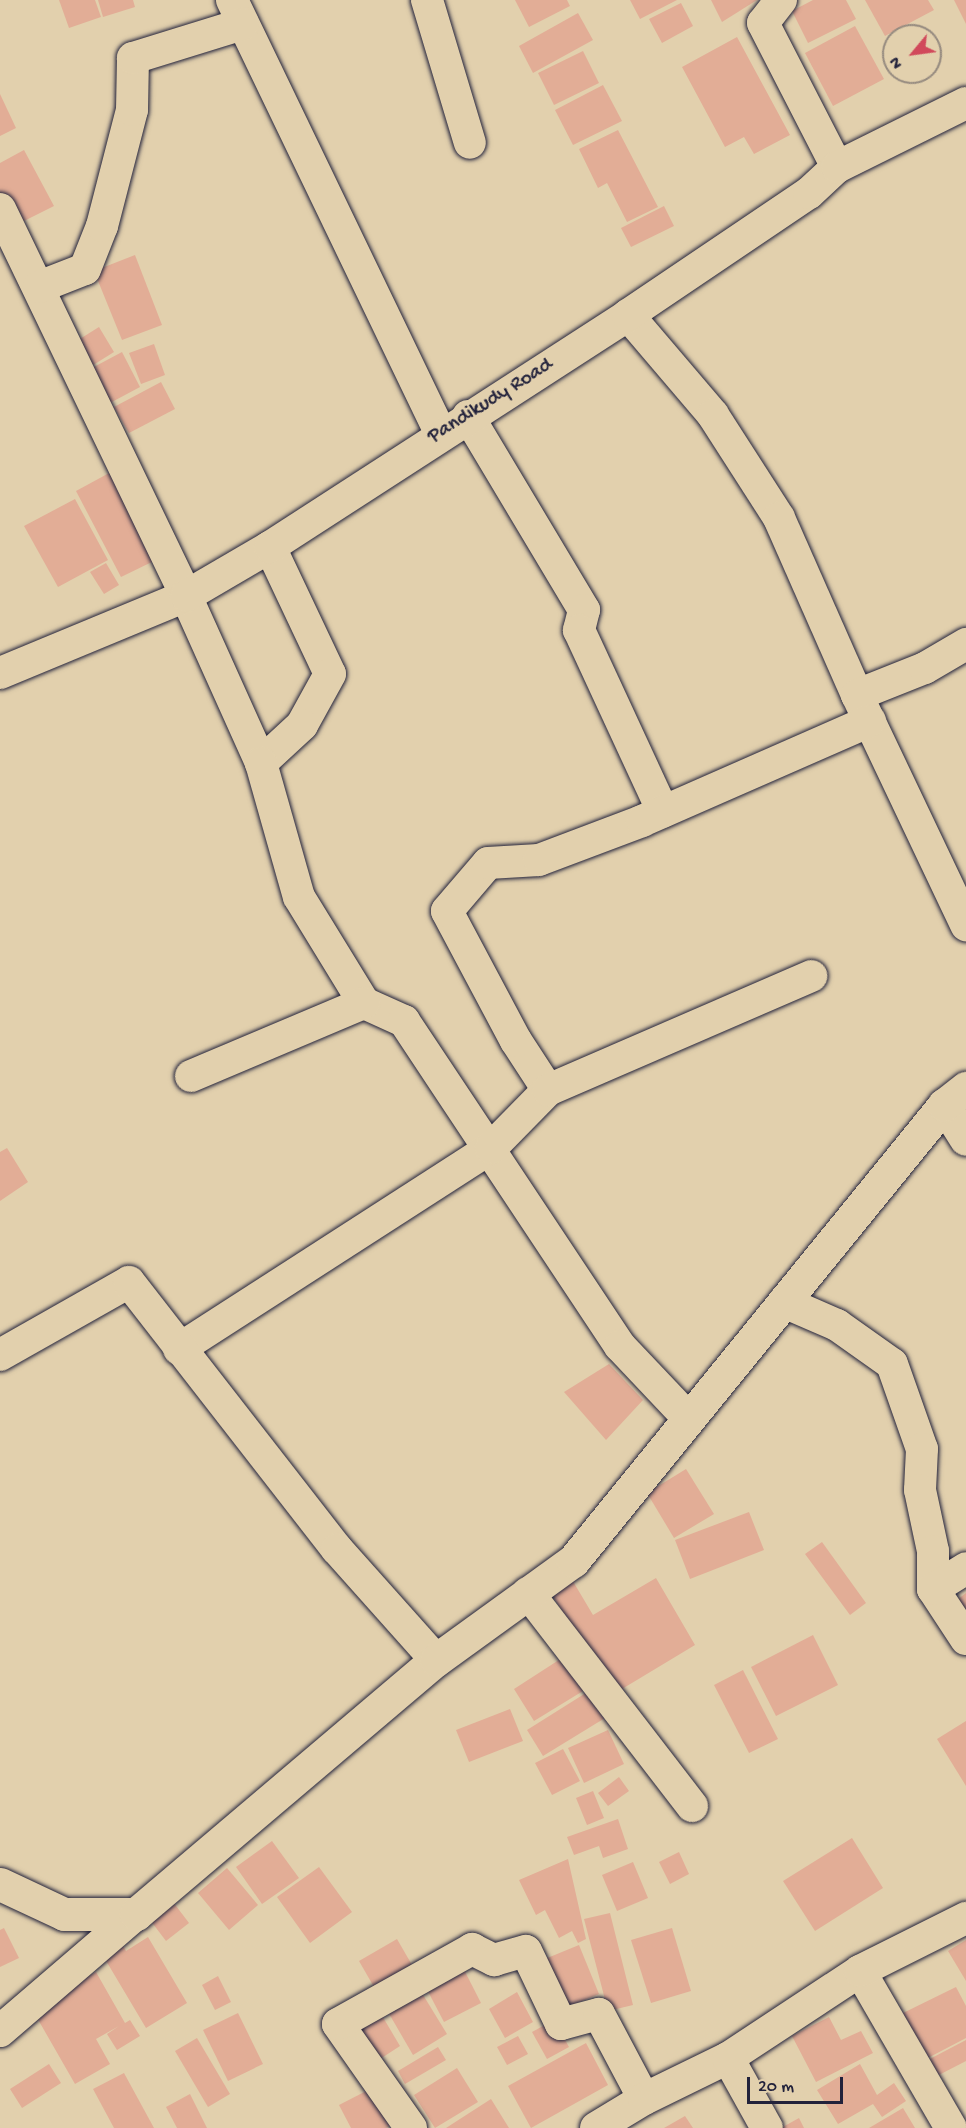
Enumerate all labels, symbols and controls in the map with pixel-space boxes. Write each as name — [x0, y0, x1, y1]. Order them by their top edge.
north arrow — [882, 24, 942, 84]
text: N — [887, 53, 908, 71]
street label: Pandikudy Road — [424, 353, 558, 451]
scale bar — [750, 2065, 846, 2103]
text: 20 m — [758, 2077, 794, 2098]

